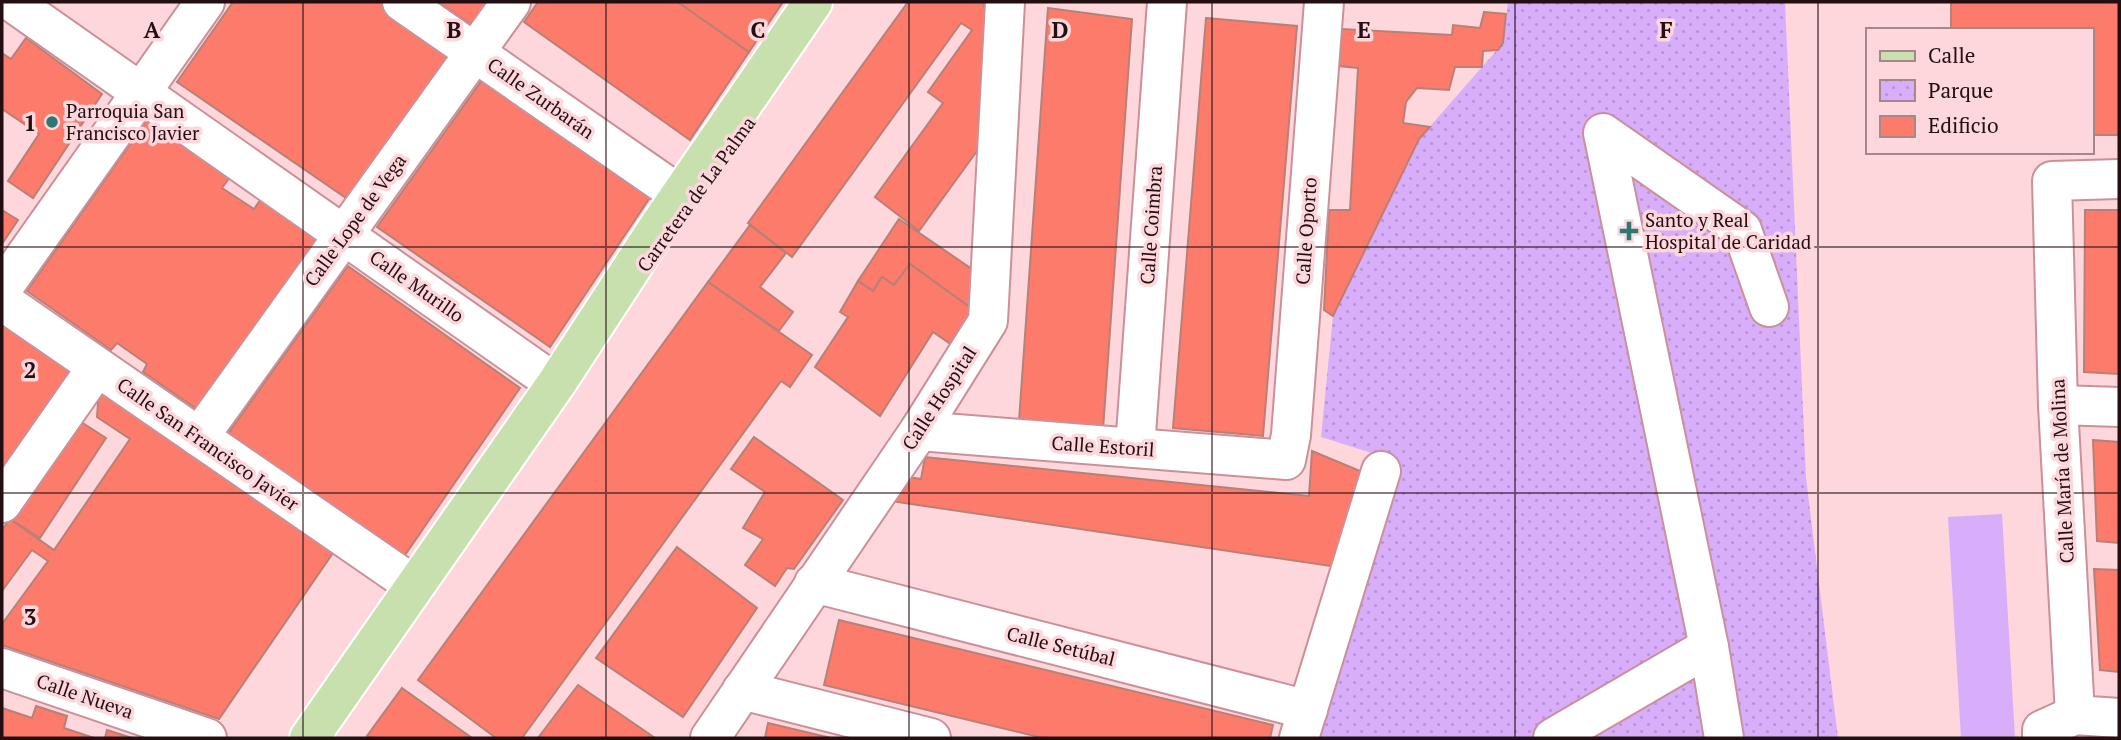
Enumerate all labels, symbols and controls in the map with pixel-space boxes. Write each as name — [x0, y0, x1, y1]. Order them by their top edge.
text: A — [144, 14, 161, 45]
text: B — [447, 14, 462, 45]
text: C — [751, 14, 766, 45]
text: D — [1052, 14, 1069, 45]
text: E — [1357, 14, 1371, 45]
text: F — [1659, 14, 1673, 45]
legend — [1866, 28, 2093, 154]
text: Calle — [1928, 41, 1975, 69]
street label: Calle Zurbarán — [483, 51, 600, 144]
text: Parque — [1928, 76, 1993, 104]
place label: Parroquia San Francisco Javier — [66, 98, 200, 145]
text: 1 — [24, 107, 37, 138]
street label: Carretera de La Palma — [631, 111, 761, 276]
text: Edificio — [1928, 111, 1999, 139]
marker: Parroquia San Francisco Javier — [44, 114, 60, 130]
street label: Calle Lope de Vega — [298, 148, 411, 291]
street label: Calle Coimbra — [1134, 164, 1167, 285]
street label: Calle Oporto — [1289, 176, 1322, 286]
place label: Santo y Real Hospital de Caridad — [1645, 207, 1812, 254]
marker: Santo y Real Hospital de Caridad — [1619, 221, 1639, 241]
street label: Calle Murillo — [365, 244, 469, 327]
street label: Calle Hospital — [896, 341, 981, 454]
text: 2 — [24, 354, 37, 385]
street label: Calle San Francisco Javier — [113, 371, 305, 516]
street label: Calle María de Molina — [2044, 378, 2079, 564]
street label: Calle Estoril — [1051, 429, 1155, 462]
text: 3 — [24, 601, 37, 632]
street label: Calle Setúbal — [1004, 620, 1118, 671]
street label: Calle Nueva — [33, 667, 137, 724]

